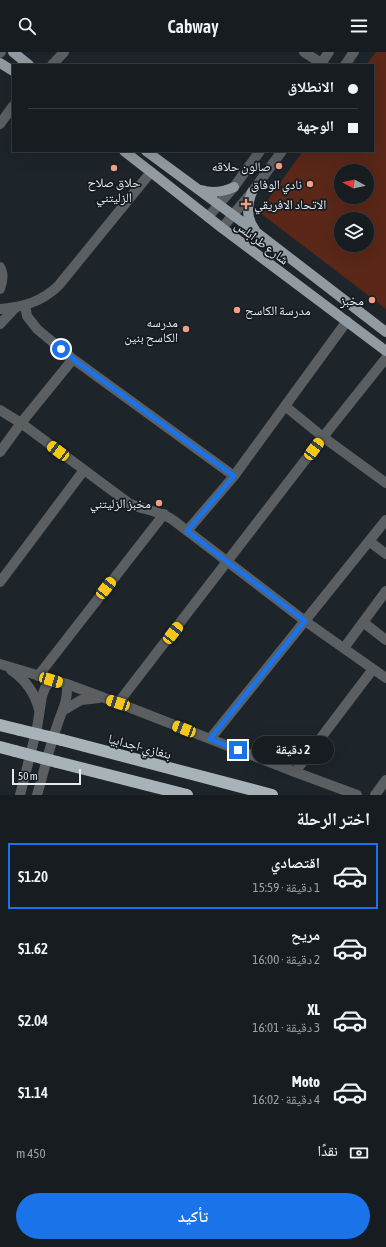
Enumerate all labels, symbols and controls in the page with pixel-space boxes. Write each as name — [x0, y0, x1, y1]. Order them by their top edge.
icon: search — [16, 15, 38, 37]
icon: menu — [348, 15, 370, 37]
text: Cabway — [167, 16, 219, 37]
text: الانطلاق — [288, 78, 334, 95]
text: الوجهة — [296, 117, 334, 134]
place label: صالون حلاقه — [212, 159, 271, 175]
marker: صالون حلاقه — [274, 161, 284, 171]
marker: حلاق صلاح الزليتني — [109, 163, 119, 173]
north arrow — [334, 164, 374, 204]
map controls — [334, 164, 374, 252]
place label: حلاق صلاح الزليتني — [88, 175, 140, 208]
place label: نادي الوفاق — [251, 177, 302, 195]
marker: نادي الوفاق — [305, 179, 315, 189]
place label: الاتحاد الافريقي — [254, 197, 326, 215]
marker: الاتحاد الافريقي — [241, 199, 251, 209]
button: layers — [334, 212, 374, 252]
street label: شارع طرابلس — [231, 217, 292, 269]
place label: مخبز — [339, 293, 364, 309]
marker: مخبز — [367, 295, 377, 305]
place label: مدرسة الكاسح — [245, 303, 311, 320]
marker: مدرسة الكاسح — [232, 305, 242, 315]
place label: مدرسه الكاسح بنين — [124, 315, 178, 347]
marker: مدرسه الكاسح بنين — [181, 324, 191, 334]
route start — [52, 340, 70, 358]
car — [302, 436, 326, 462]
car — [45, 439, 71, 463]
place label: مخبز الزليتني — [90, 496, 151, 514]
marker: مخبز الزليتني — [154, 498, 164, 508]
car — [94, 575, 118, 601]
car — [161, 620, 185, 646]
car — [38, 671, 64, 689]
car — [105, 694, 131, 712]
car — [171, 719, 197, 739]
street label: بنغازي-اجدابيا — [106, 731, 173, 765]
callout: 2 دقيقة — [252, 736, 334, 764]
route end — [229, 741, 247, 759]
text: 2 دقيقة — [276, 742, 310, 757]
scale bar — [12, 767, 81, 786]
text: 50 m — [18, 770, 38, 782]
text: اختر الرحلة — [297, 808, 370, 829]
text: اقتصادي — [271, 854, 320, 871]
icon: car — [332, 858, 368, 894]
text: $1.20 — [18, 868, 48, 885]
text: 1 دقيقة · 15:59 — [253, 880, 320, 895]
text: مريح — [291, 926, 320, 943]
icon: car — [332, 930, 368, 966]
text: $1.62 — [18, 940, 48, 957]
text: 2 دقيقة · 16:00 — [252, 952, 320, 967]
text: XL — [307, 1001, 320, 1018]
icon: car — [332, 1002, 368, 1038]
text: $2.04 — [18, 1012, 48, 1029]
text: 3 دقيقة · 16:01 — [252, 1020, 320, 1035]
text: Moto — [292, 1073, 320, 1090]
icon: car — [332, 1074, 368, 1110]
text: $1.14 — [18, 1084, 48, 1101]
text: 4 دقيقة · 16:02 — [252, 1092, 320, 1107]
text: نقدًا — [317, 1142, 338, 1159]
icon: cash — [348, 1142, 370, 1164]
text: 450 m — [16, 1146, 46, 1161]
button: تأكيد — [16, 1193, 370, 1239]

